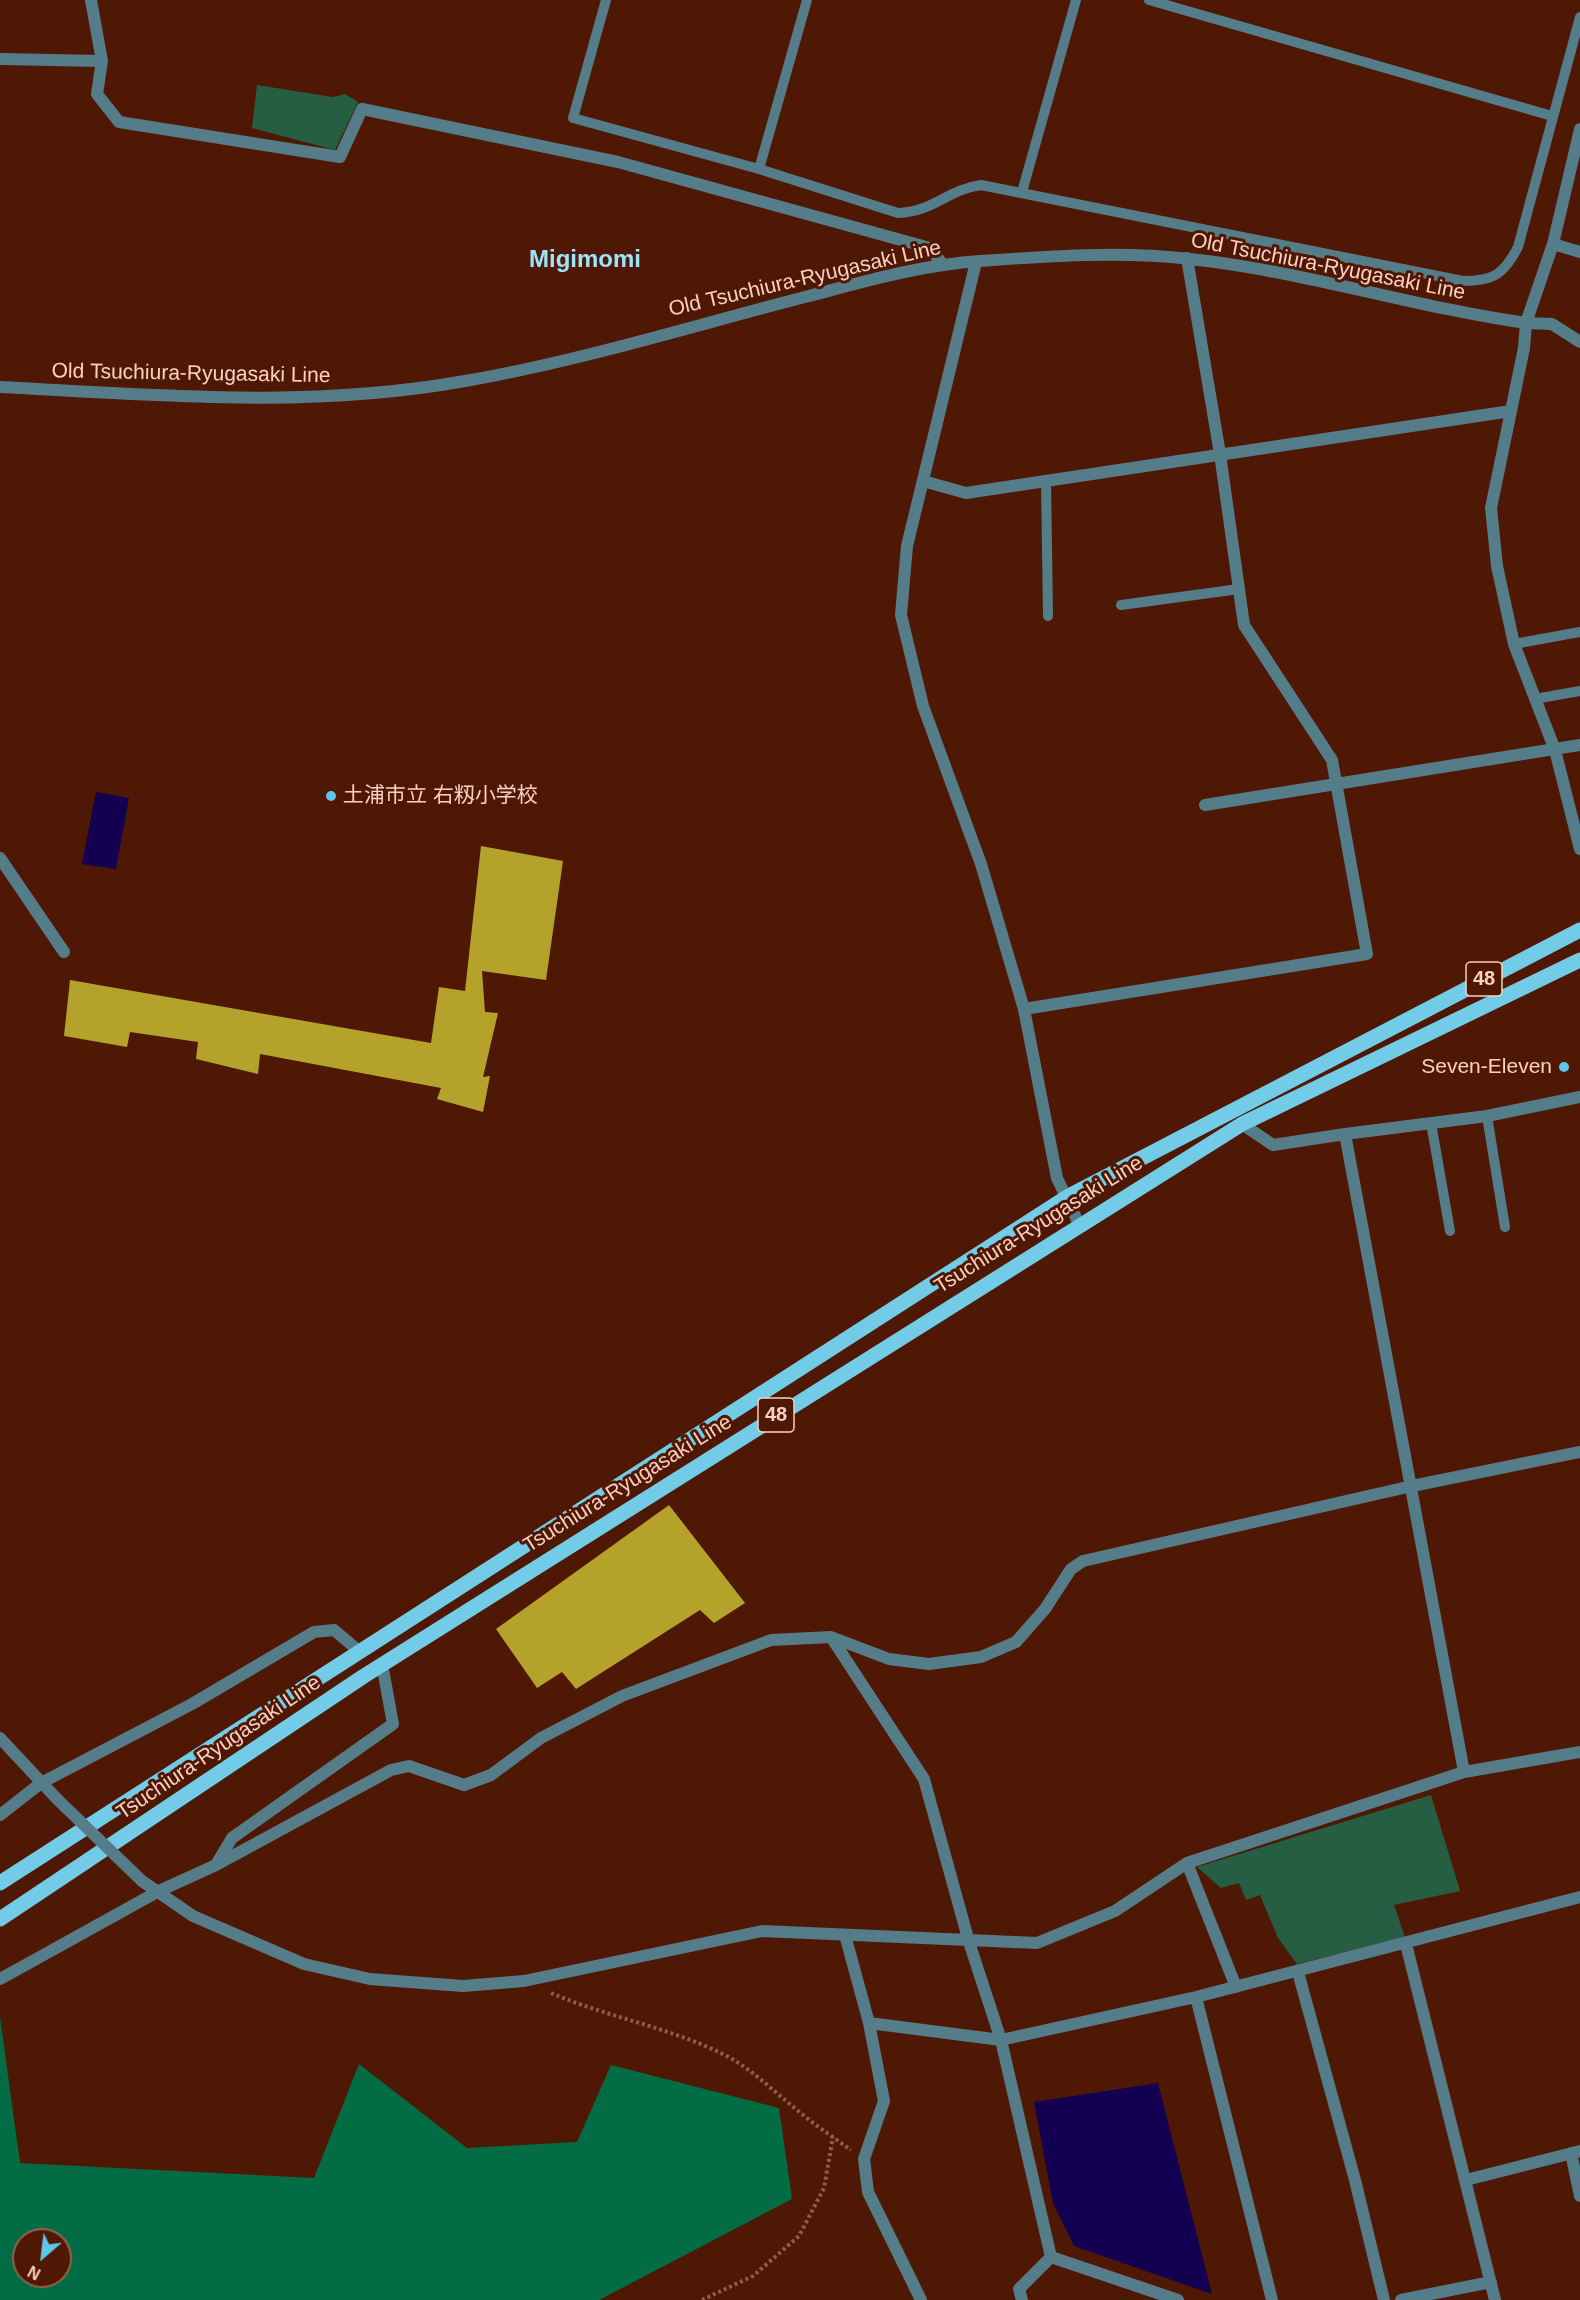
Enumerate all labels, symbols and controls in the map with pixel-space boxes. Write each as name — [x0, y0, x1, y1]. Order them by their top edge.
street label: Old Tsuchiura-Ryugasaki Line — [1189, 228, 1467, 306]
street label: Old Tsuchiura-Ryugasaki Line — [666, 235, 944, 323]
district label: Migimomi — [529, 246, 641, 274]
street label: Old Tsuchiura-Ryugasaki Line — [51, 359, 331, 389]
place label: 土浦市立 右籾小学校 — [343, 783, 538, 809]
marker: 土浦市立 右籾小学校 — [324, 789, 338, 803]
road number: 48 — [1466, 962, 1502, 996]
place label: Seven-Eleven — [1421, 1054, 1552, 1080]
marker: Seven-Eleven — [1557, 1060, 1571, 1074]
street label: Tsuchiura-Ryugasaki Line — [930, 1151, 1148, 1299]
road number: 48 — [758, 1398, 794, 1432]
street label: Tsuchiura-Ryugasaki Line — [519, 1410, 737, 1558]
street label: Tsuchiura-Ryugasaki Line — [112, 1670, 326, 1826]
north arrow — [12, 2228, 72, 2288]
text: N — [25, 2262, 43, 2283]

